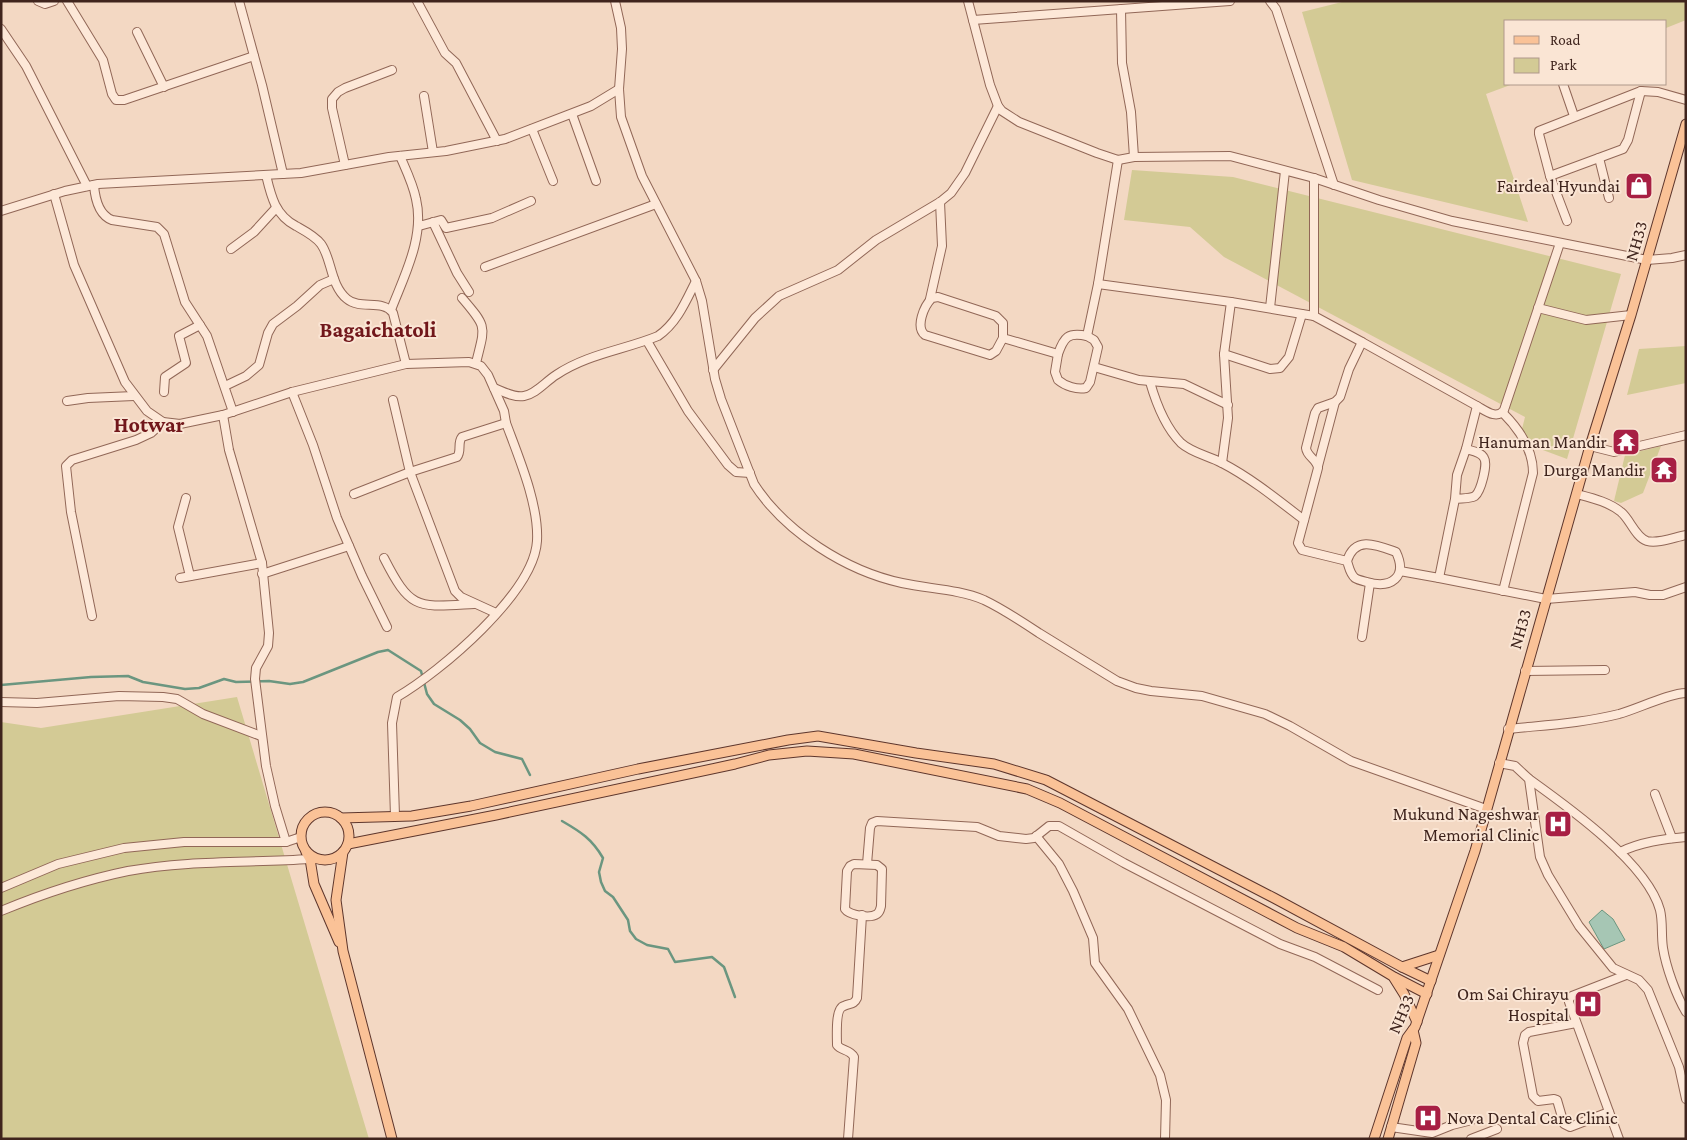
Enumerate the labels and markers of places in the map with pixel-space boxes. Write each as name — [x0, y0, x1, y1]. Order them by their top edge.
shop icon: Fairdeal Hyundai — [1624, 171, 1654, 201]
place label: Fairdeal Hyundai — [1497, 176, 1620, 196]
temple icon: Hanuman Mandir — [1611, 427, 1641, 457]
place label: Hanuman Mandir — [1478, 432, 1608, 452]
temple icon: Durga Mandir — [1649, 455, 1679, 485]
place label: Durga Mandir — [1544, 460, 1646, 480]
place label: Mukund Nageshwar Memorial Clinic — [1393, 804, 1540, 845]
hospital icon: Mukund Nageshwar Memorial Clinic — [1543, 809, 1573, 839]
place label: Om Sai Chirayu Hospital — [1457, 984, 1569, 1025]
hospital icon: Om Sai Chirayu Hospital — [1573, 989, 1603, 1019]
hospital icon: Nova Dental Care Clinic — [1413, 1103, 1443, 1133]
place label: Nova Dental Care Clinic — [1447, 1108, 1618, 1128]

